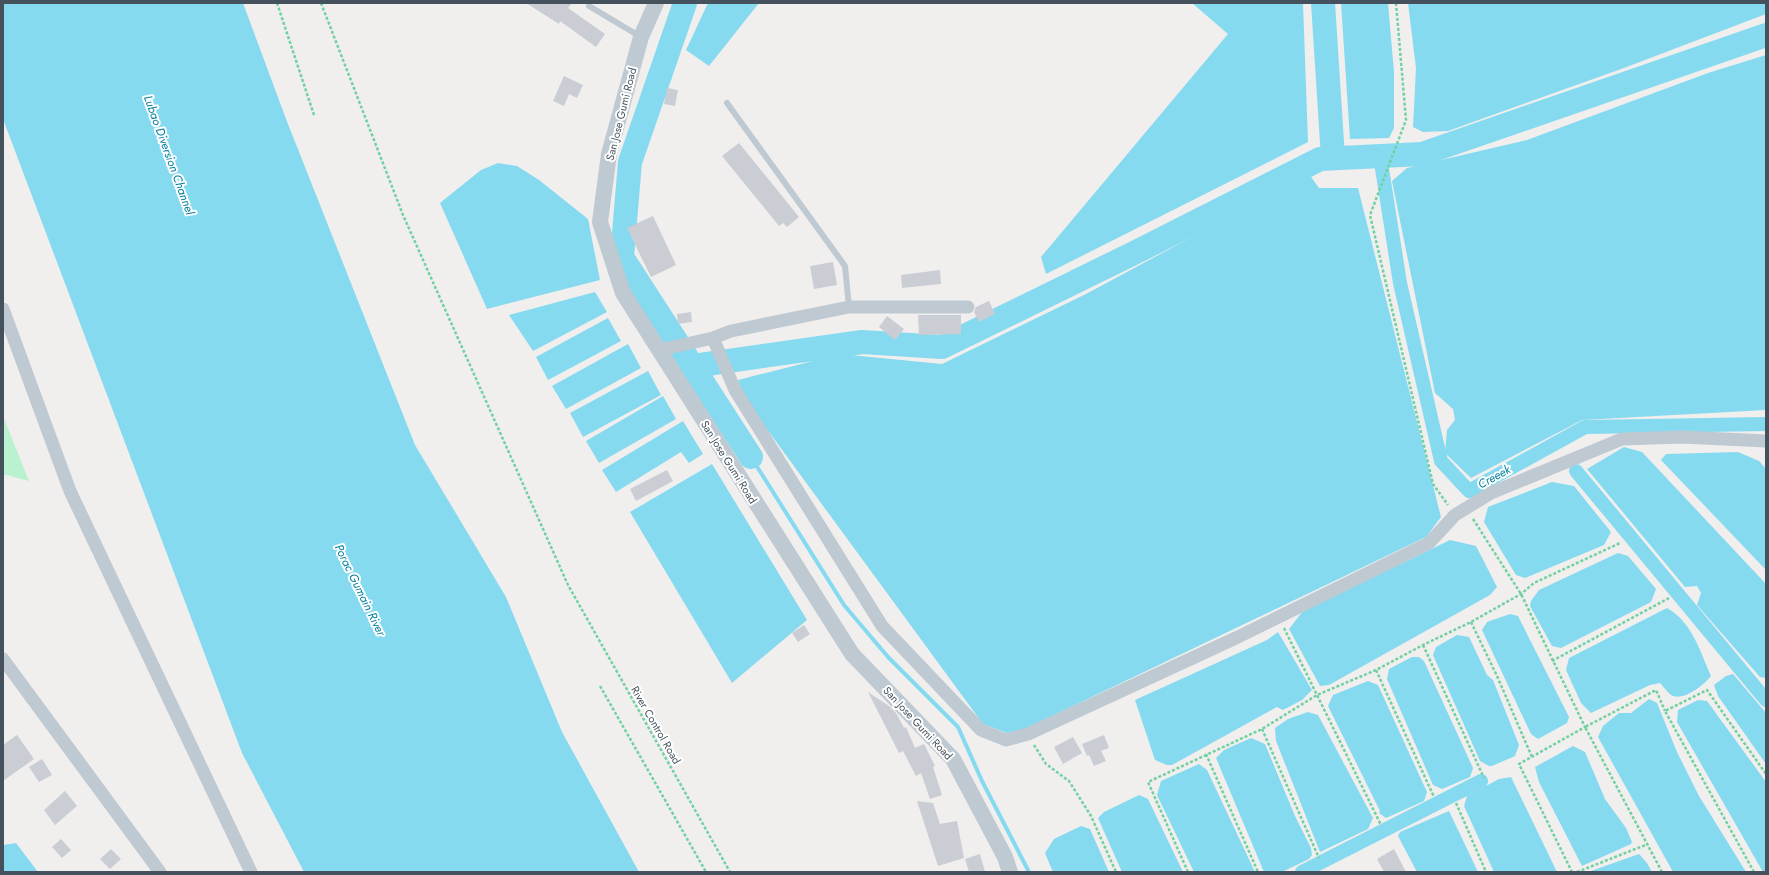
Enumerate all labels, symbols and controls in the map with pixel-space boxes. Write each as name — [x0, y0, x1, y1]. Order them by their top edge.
street label: San Jose Gumi Road — [602, 66, 640, 162]
water label: Lubao Diversion Channel — [139, 93, 199, 218]
street label: San Jose Gumi Road — [697, 417, 761, 507]
water label: Creeek — [1474, 460, 1514, 493]
water label: Porac Gumain River — [330, 541, 391, 640]
street label: River Control Road — [627, 683, 685, 767]
street label: San Jose Gumi Road — [880, 683, 956, 763]

